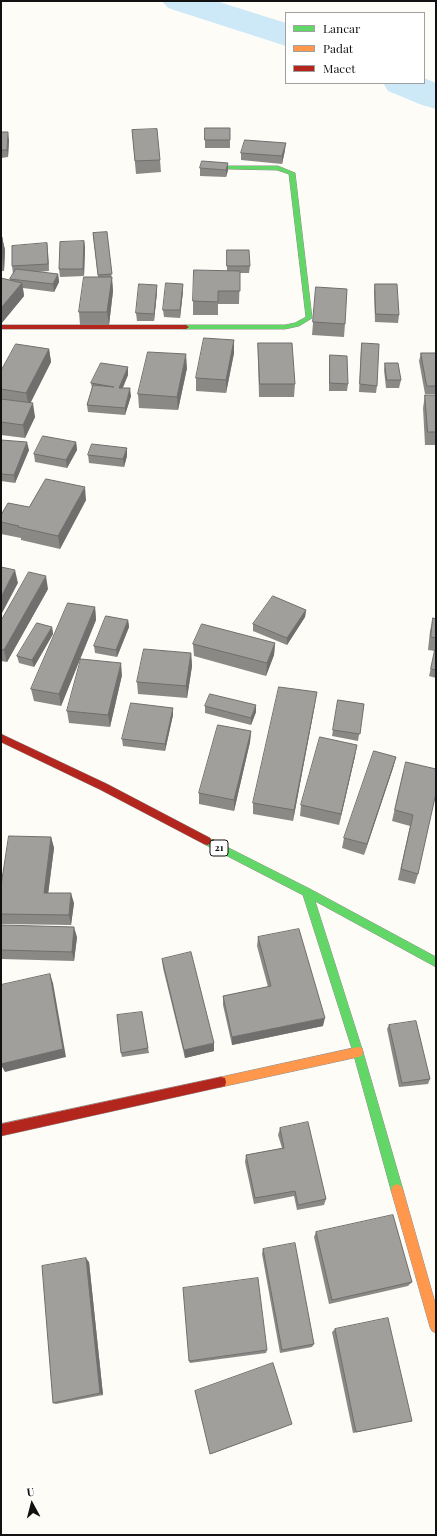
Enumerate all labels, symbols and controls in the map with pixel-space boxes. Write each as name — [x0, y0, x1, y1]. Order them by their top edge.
legend — [285, 12, 425, 84]
text: Lancar — [323, 20, 360, 36]
text: Padat — [323, 40, 353, 56]
text: Macet — [323, 60, 356, 76]
road number: 21 — [210, 840, 228, 856]
north arrow — [12, 1484, 52, 1524]
text: U — [26, 1484, 35, 1500]

